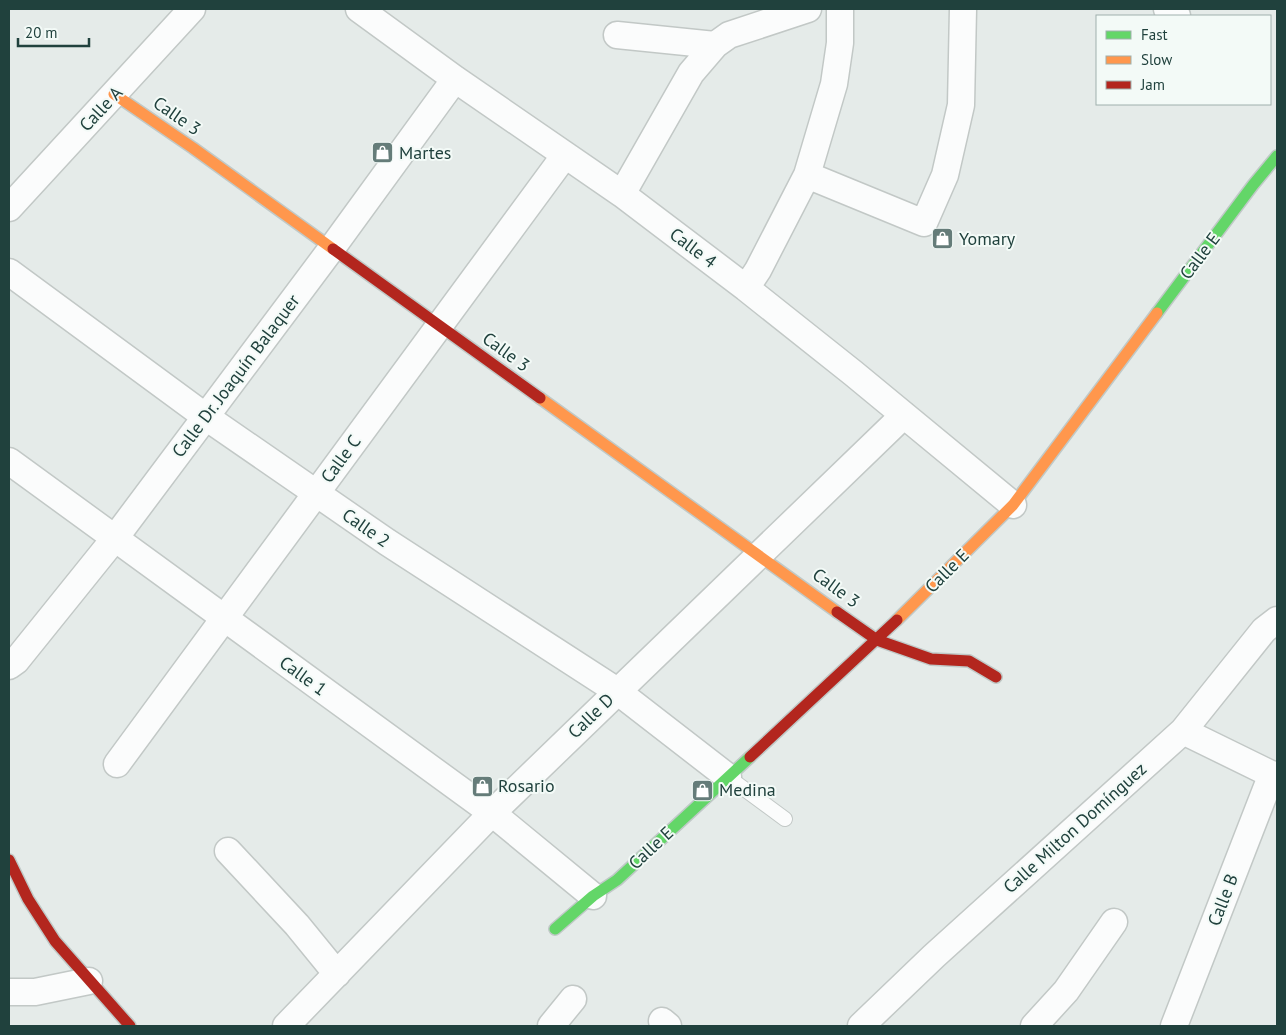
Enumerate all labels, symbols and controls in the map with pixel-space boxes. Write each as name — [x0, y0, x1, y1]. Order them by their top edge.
scale bar — [18, 15, 89, 47]
legend — [1096, 15, 1271, 105]
text: 20 m — [25, 23, 58, 42]
text: Fast — [1141, 25, 1168, 44]
text: Slow — [1141, 50, 1172, 69]
text: Jam — [1140, 75, 1165, 94]
street label: Calle A — [74, 81, 128, 136]
street label: Calle 3 — [149, 91, 206, 140]
shop icon: Martes — [371, 141, 395, 165]
place label: Martes — [399, 141, 451, 164]
street label: Calle 4 — [665, 222, 722, 273]
shop icon: Yomary — [931, 227, 955, 251]
place label: Yomary — [959, 227, 1016, 250]
street label: Calle E — [1174, 228, 1225, 284]
street label: Calle Dr. Joaquín Balaquer — [167, 290, 304, 462]
street label: Calle 3 — [478, 327, 535, 377]
street label: Calle C — [316, 430, 366, 487]
street label: Calle 2 — [338, 503, 395, 552]
street label: Calle E — [920, 544, 974, 598]
street label: Calle 3 — [808, 563, 865, 613]
street label: Calle 1 — [275, 651, 332, 701]
street label: Calle D — [563, 688, 618, 743]
street label: Calle Milton Domínguez — [998, 757, 1151, 898]
shop icon: Rosario — [470, 774, 494, 798]
place label: Rosario — [498, 774, 555, 797]
shop icon: Medina — [691, 778, 715, 802]
place label: Medina — [719, 778, 776, 801]
street label: Calle E — [623, 821, 678, 874]
street label: Calle B — [1202, 871, 1243, 929]

